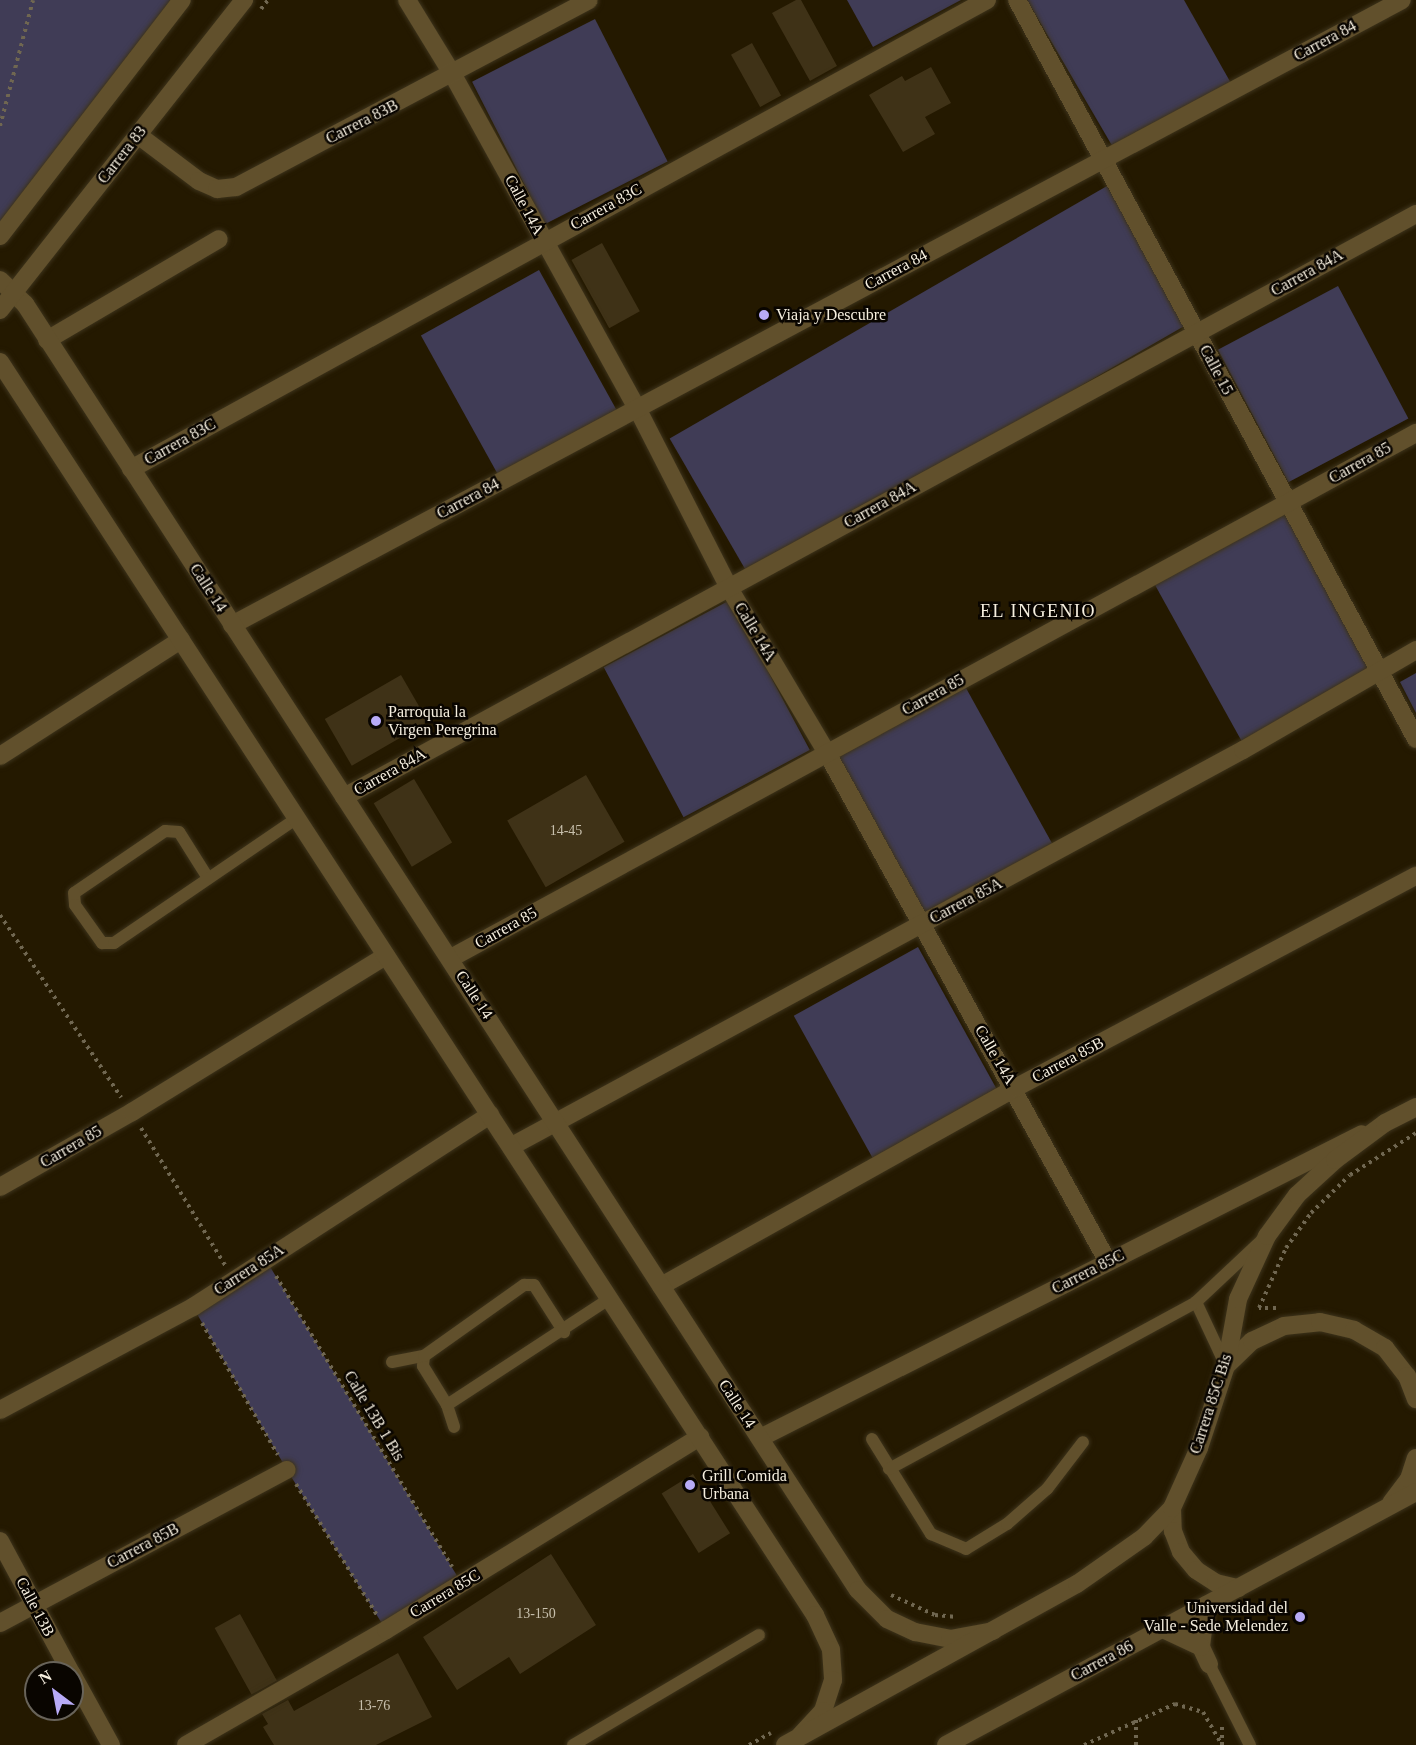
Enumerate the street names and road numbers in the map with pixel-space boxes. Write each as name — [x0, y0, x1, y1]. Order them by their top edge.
street label: Carrera 84 — [1290, 17, 1360, 65]
street label: Carrera 83B — [323, 96, 401, 148]
street label: Carrera 83 — [94, 122, 150, 188]
street label: Calle 14A — [500, 172, 548, 238]
street label: Carrera 83C — [567, 180, 645, 234]
street label: Carrera 84A — [1268, 245, 1346, 301]
street label: Carrera 84 — [861, 246, 931, 294]
street label: Calle 15 — [1195, 342, 1237, 398]
street label: Carrera 83C — [141, 415, 219, 469]
street label: Carrera 85 — [1326, 438, 1394, 488]
street label: Carrera 84 — [433, 475, 503, 523]
street label: Carrera 84A — [841, 477, 919, 533]
street label: Calle 14 — [185, 560, 231, 616]
street label: Calle 14A — [730, 599, 780, 665]
street label: Carrera 85 — [899, 670, 967, 720]
street label: Carrera 84A — [351, 744, 429, 800]
street label: Carrera 85A — [926, 874, 1006, 928]
street label: Carrera 85 — [472, 903, 540, 953]
street label: Calle 14 — [451, 967, 497, 1023]
street label: Calle 14A — [970, 1022, 1020, 1088]
street label: Carrera 85B — [1029, 1033, 1107, 1087]
street label: Carrera 85 — [37, 1122, 105, 1172]
street label: Carrera 85A — [210, 1240, 288, 1300]
street label: Carrera 85C — [1049, 1246, 1127, 1298]
street label: Carrera 85C Bis — [1186, 1352, 1236, 1456]
street label: Calle 13B 1 Bis — [340, 1367, 408, 1465]
street label: Calle 14 — [714, 1376, 760, 1432]
street label: Carrera 85B — [104, 1519, 182, 1573]
street label: Carrera 85C — [406, 1566, 484, 1622]
street label: Calle 13B — [11, 1574, 59, 1640]
street label: Carrera 86 — [1067, 1637, 1137, 1685]

